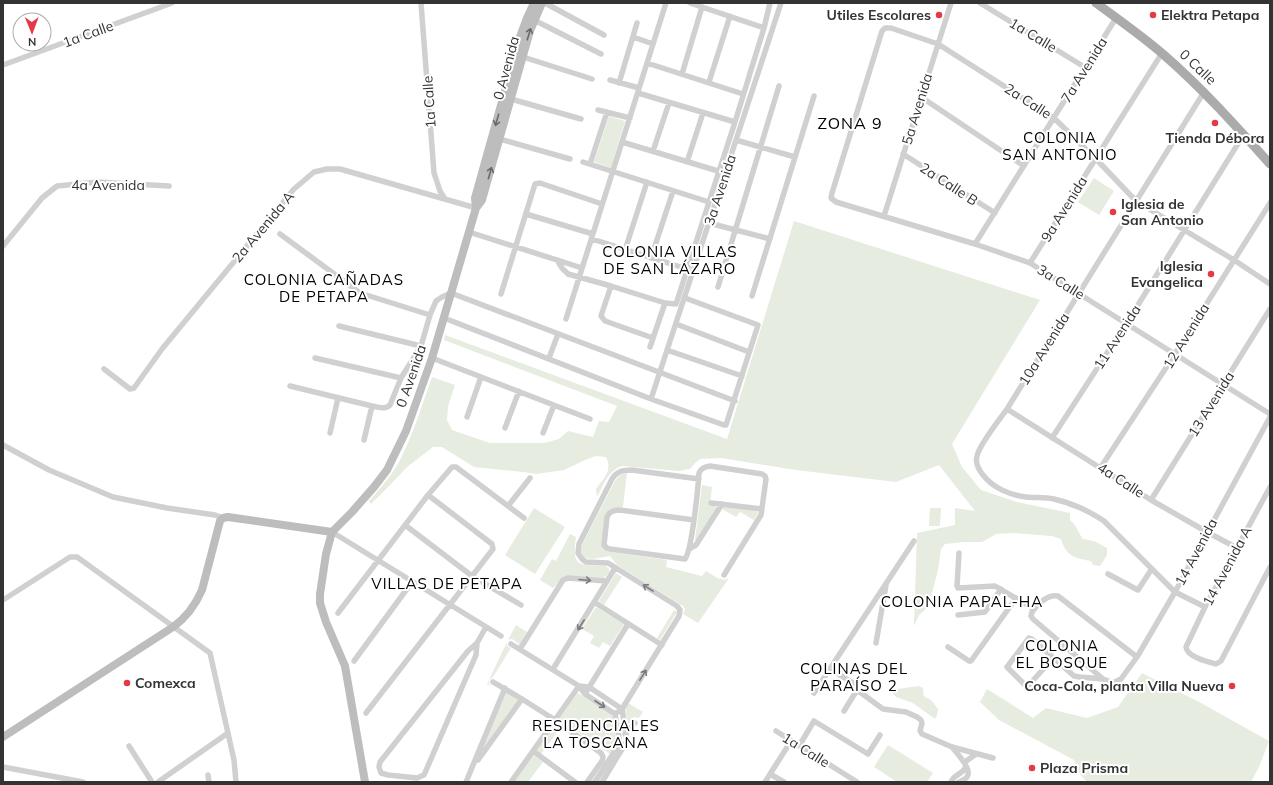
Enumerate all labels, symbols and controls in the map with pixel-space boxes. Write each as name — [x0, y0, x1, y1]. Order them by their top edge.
place label: Utiles Escolares — [827, 6, 931, 24]
place label: Elektra Petapa — [1161, 6, 1259, 24]
marker: Utiles Escolares — [934, 10, 944, 20]
marker: Elektra Petapa — [1148, 10, 1158, 20]
north arrow — [12, 12, 52, 52]
street label: 1a Calle — [1006, 14, 1060, 56]
street label: 1a Calle — [60, 17, 116, 51]
one-way arrow — [526, 28, 533, 41]
street label: 0 Avenida — [489, 34, 523, 102]
street label: 7a Avenida — [1057, 34, 1111, 106]
text: N — [28, 35, 36, 49]
street label: 0 Calle — [1176, 45, 1220, 89]
street label: 5a Avenida — [898, 71, 936, 147]
street label: 1a Calle — [418, 75, 440, 129]
street label: 2a Calle — [1001, 79, 1055, 123]
one-way arrow — [493, 113, 500, 126]
district label: ZONA 9 — [817, 113, 883, 133]
marker: Tienda Débora — [1210, 118, 1220, 128]
district label: COLONIA SAN ANTONIO — [1002, 128, 1118, 164]
place label: Tienda Débora — [1165, 129, 1265, 147]
street label: 3a Avenida — [700, 152, 740, 228]
street label: 2a Calle B — [917, 159, 981, 209]
one-way arrow — [487, 166, 494, 179]
street label: 9a Avenida — [1037, 173, 1091, 245]
street label: 4a Avenida — [71, 176, 145, 194]
street label: 2a Avenida A — [228, 187, 299, 266]
place label: Iglesia de San Antonio — [1121, 195, 1204, 229]
marker: Iglesia de San Antonio — [1108, 207, 1118, 217]
district label: COLONIA VILLAS DE SAN LÁZARO — [602, 242, 738, 278]
place label: Iglesia Evangelica — [1131, 257, 1203, 291]
street label: 3a Calle — [1034, 260, 1088, 304]
marker: Iglesia Evangelica — [1206, 269, 1216, 279]
district label: COLONIA CAÑADAS DE PETAPA — [244, 270, 404, 306]
street label: 12 Avenida — [1159, 300, 1213, 372]
street label: 11 Avenida — [1089, 301, 1145, 373]
street label: 10a Avenida — [1015, 309, 1073, 389]
street label: 0 Avenida — [392, 342, 430, 410]
street label: 13 Avenida — [1184, 368, 1238, 440]
street label: 4a Calle — [1094, 458, 1148, 502]
street label: 14 Avenida — [1171, 515, 1221, 589]
street label: 14 Avenida A — [1198, 522, 1256, 609]
district label: VILLAS DE PETAPA — [371, 574, 523, 593]
one-way arrow — [578, 576, 591, 583]
one-way arrow — [642, 584, 654, 592]
district label: COLONIA PAPAL-HA — [881, 592, 1043, 611]
one-way arrow — [576, 619, 584, 631]
district label: COLONIA EL BOSQUE — [1016, 636, 1108, 672]
district label: COLINAS DEL PARAÍSO 2 — [800, 659, 908, 695]
one-way arrow — [639, 669, 647, 681]
place label: Comexca — [135, 674, 196, 692]
place label: Coca-Cola, planta Villa Nueva — [1024, 677, 1224, 695]
marker: Comexca — [122, 678, 132, 688]
marker: Coca-Cola, planta Villa Nueva — [1227, 681, 1237, 691]
one-way arrow — [594, 700, 605, 708]
district label: RESIDENCIALES LA TOSCANA — [532, 716, 660, 752]
street label: 1a Calle — [779, 728, 833, 772]
place label: Plaza Prisma — [1040, 759, 1128, 777]
marker: Plaza Prisma — [1027, 763, 1037, 773]

